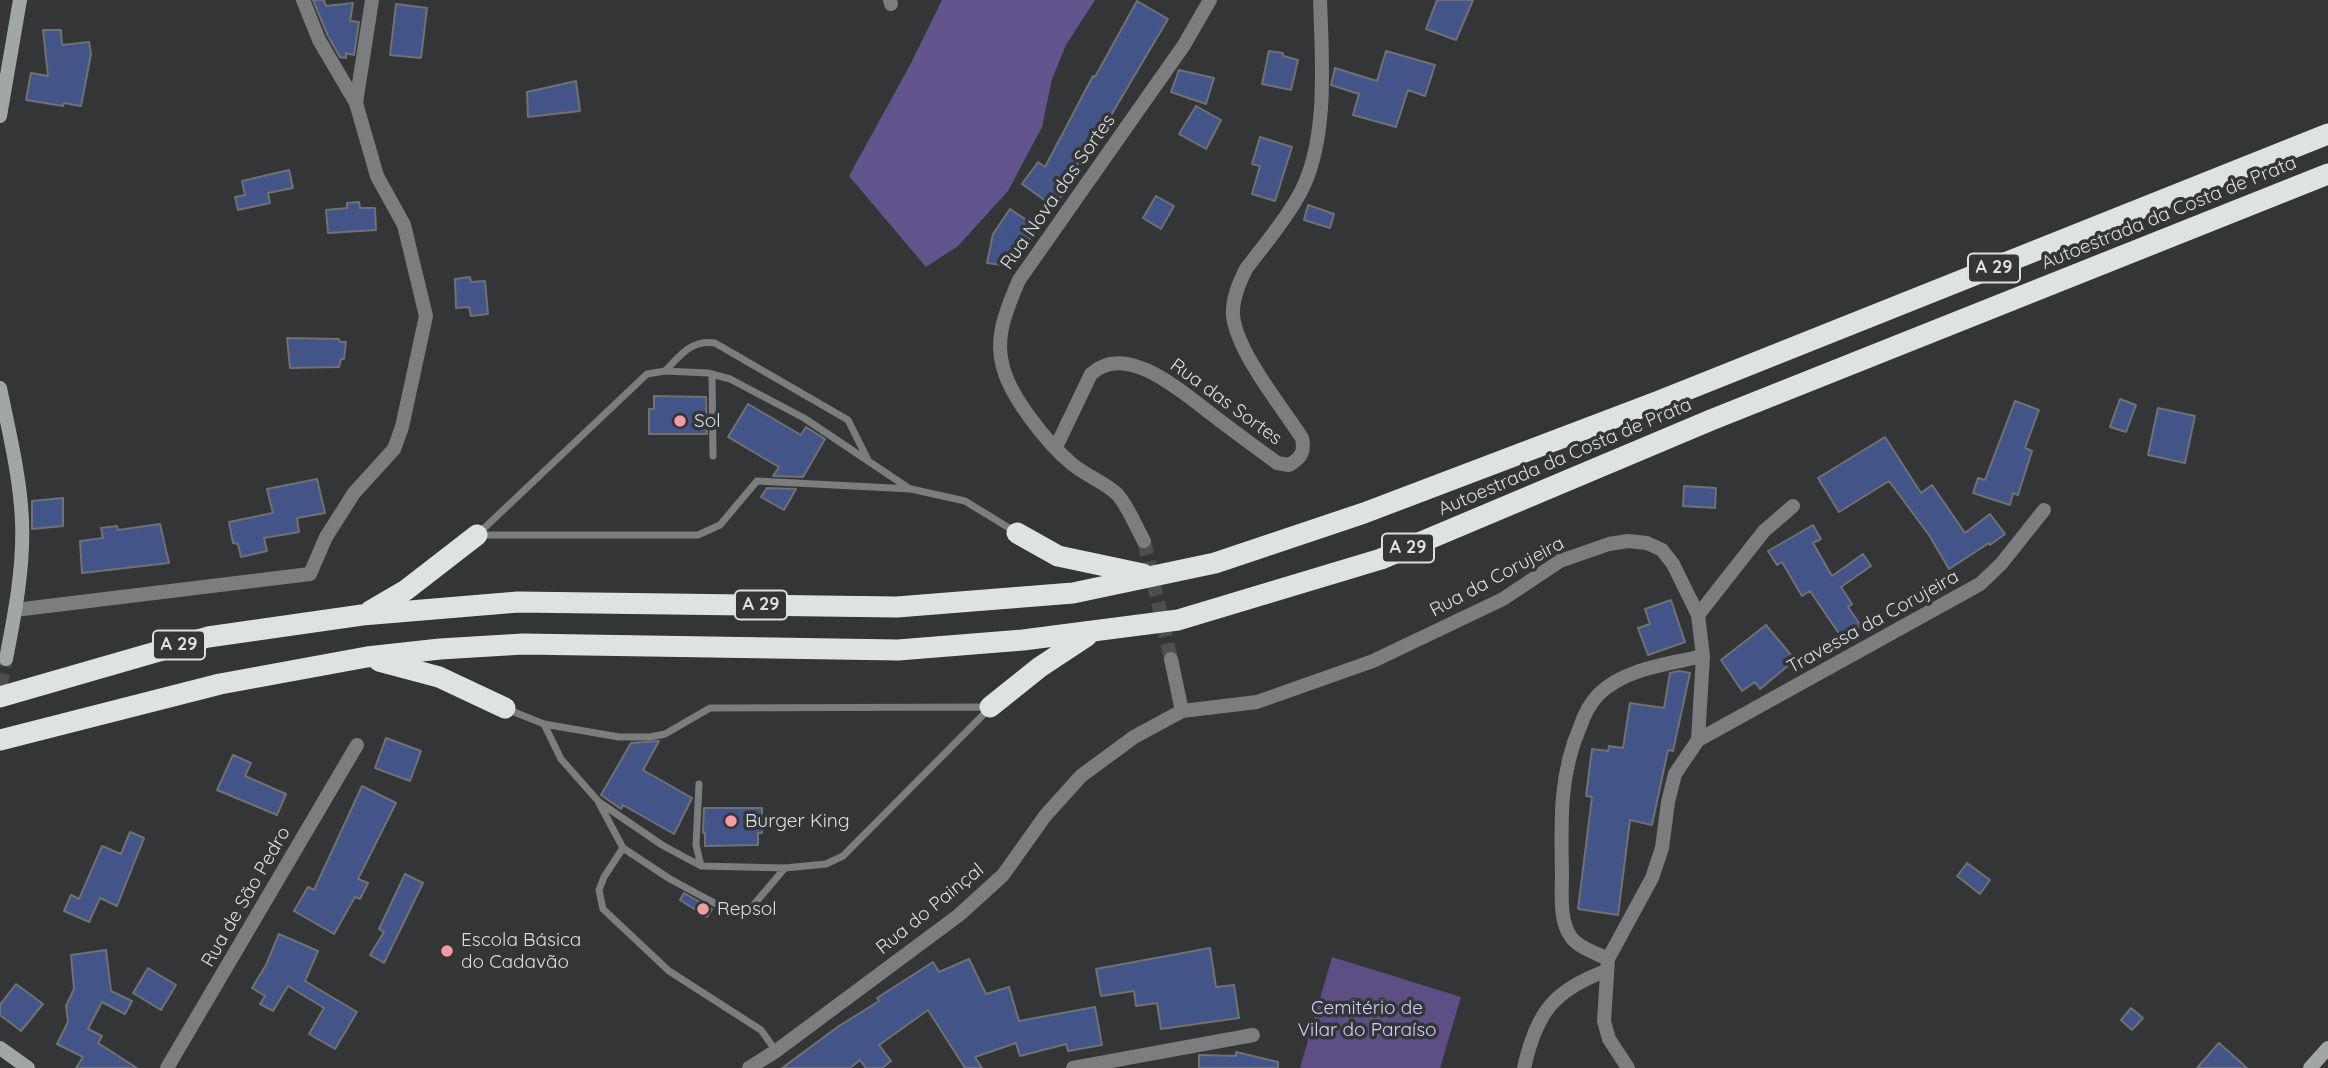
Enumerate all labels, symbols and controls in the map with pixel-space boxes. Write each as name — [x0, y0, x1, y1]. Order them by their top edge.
street label: Rua Nova das Sortes — [996, 110, 1120, 274]
street label: Autoestrada da Costa de Prata — [2038, 151, 2300, 275]
road number: A 29 — [1968, 254, 2020, 282]
street label: Rua das Sortes — [1166, 354, 1286, 450]
street label: Autoestrada da Costa de Prata — [1435, 393, 1695, 521]
place label: Sol — [694, 410, 721, 432]
marker: Sol — [672, 413, 688, 429]
street label: Rua da Corujeira — [1426, 532, 1568, 622]
road number: A 29 — [1382, 534, 1434, 562]
street label: Travessa da Corujeira — [1783, 565, 1963, 679]
road number: A 29 — [735, 590, 787, 620]
road number: A 29 — [153, 630, 205, 660]
place label: Burger King — [745, 810, 850, 832]
marker: Burger King — [723, 813, 739, 829]
street label: Rua de São Pedro — [197, 823, 295, 971]
street label: Rua do Painçal — [872, 859, 988, 959]
place label: Repsol — [717, 898, 777, 920]
marker: Repsol — [695, 901, 711, 917]
place label: Escola Básica do Cadavão — [461, 929, 581, 973]
marker: Escola Básica do Cadavão — [439, 943, 455, 959]
park label: Cemitério de Vilar do Paraíso — [1297, 997, 1437, 1041]

